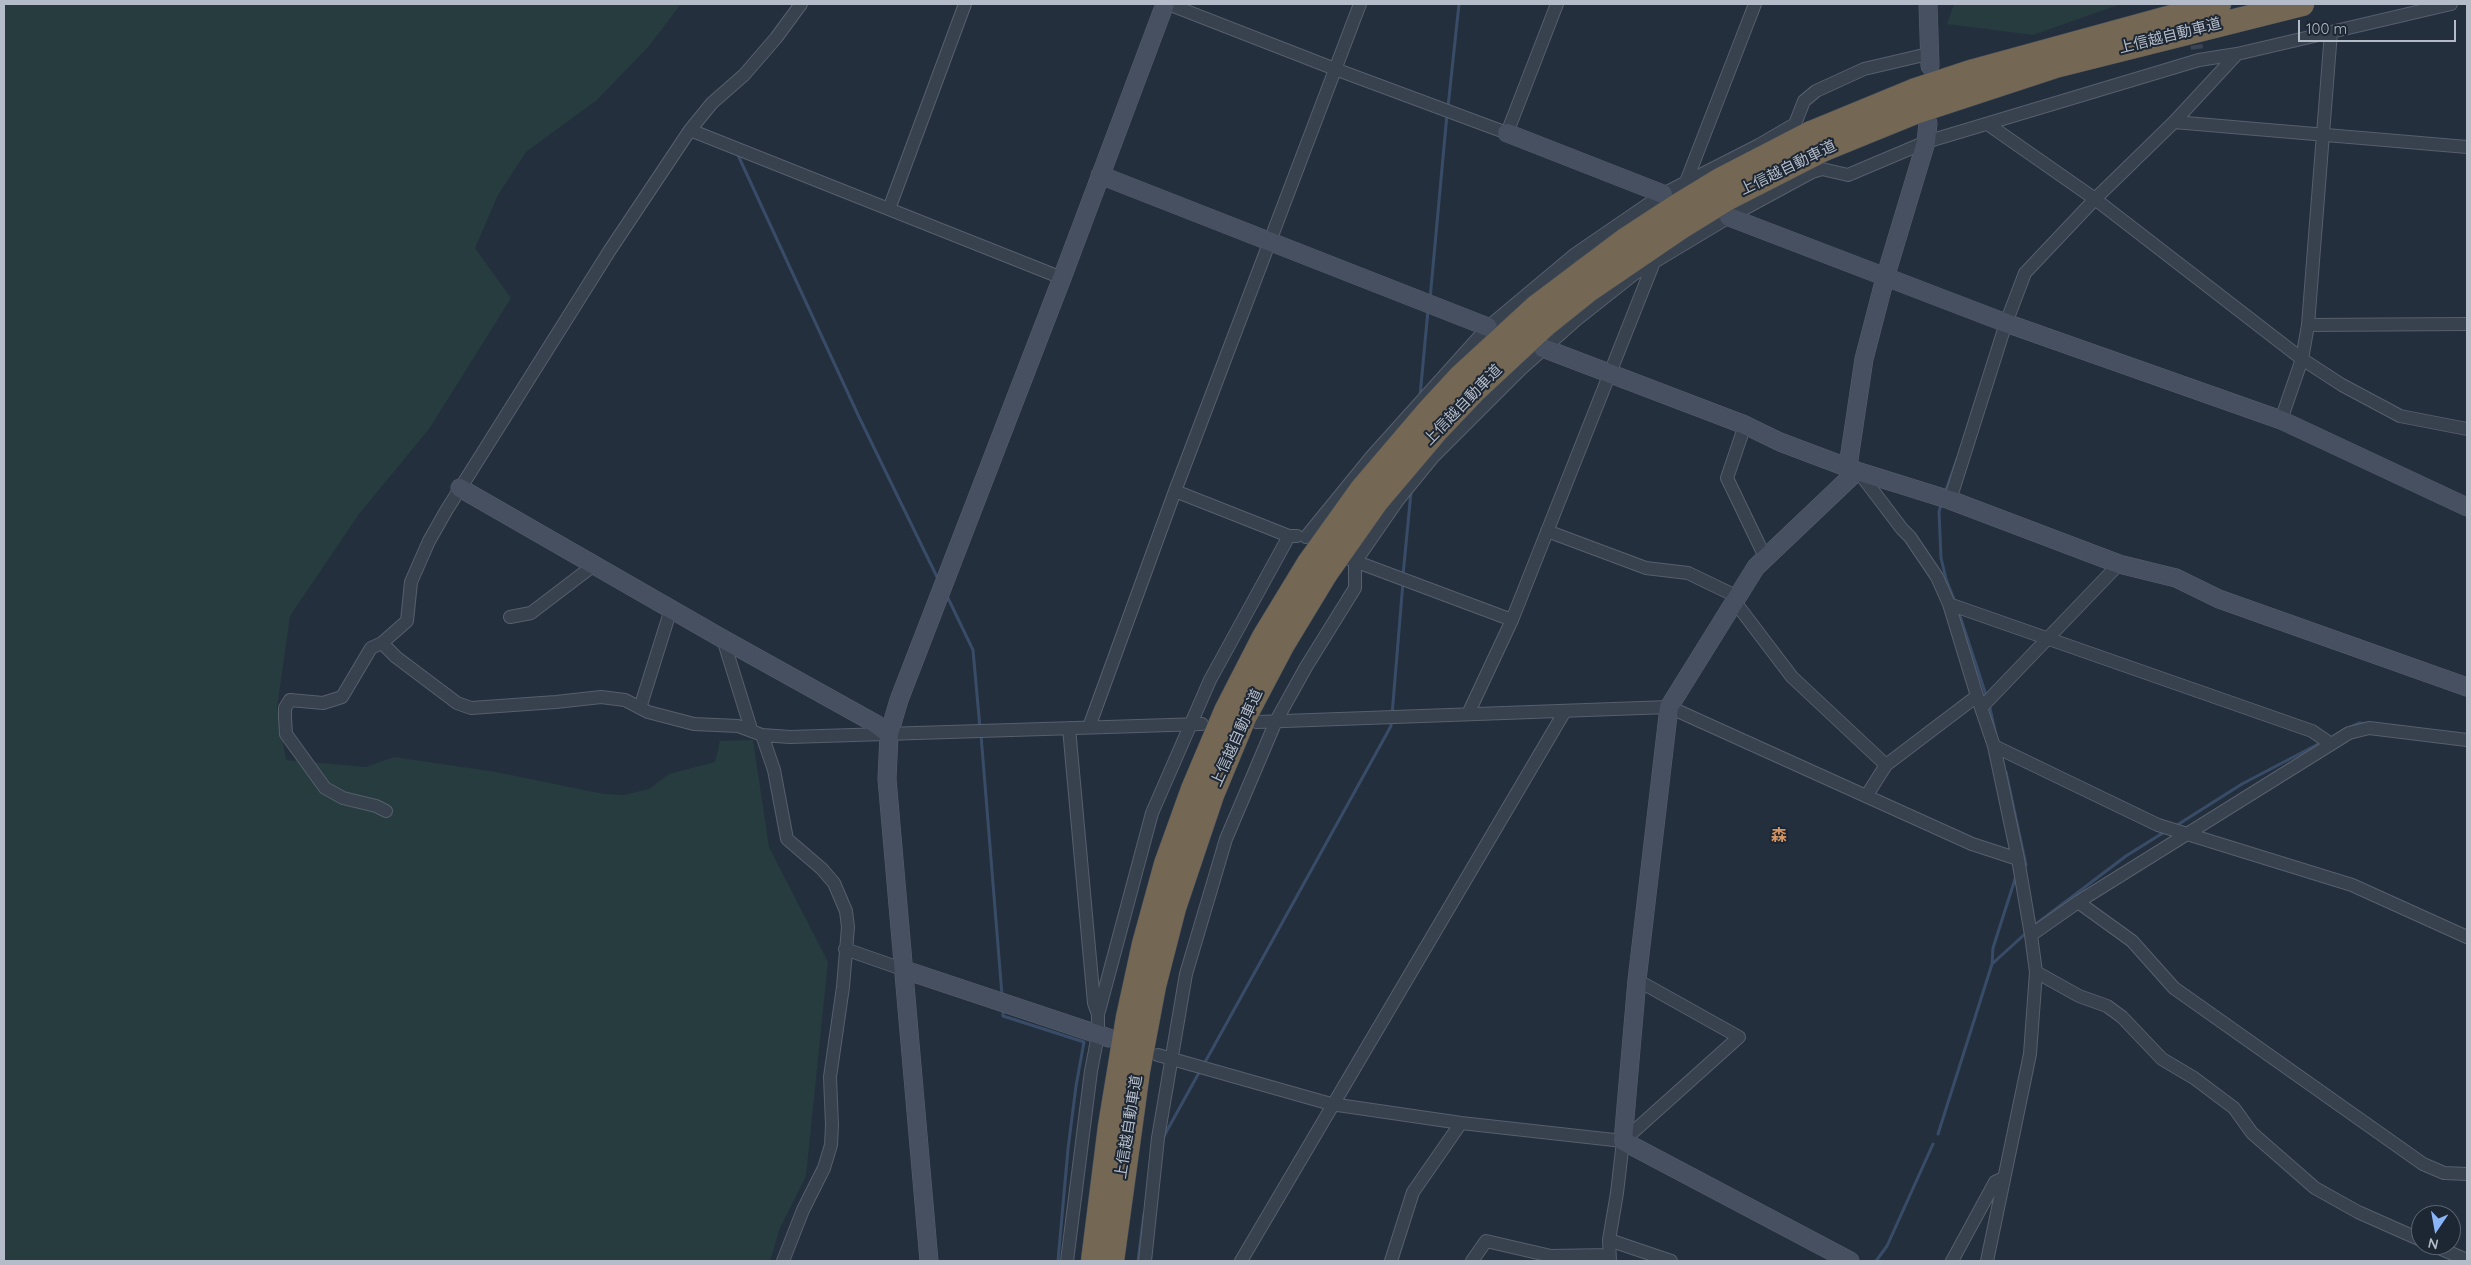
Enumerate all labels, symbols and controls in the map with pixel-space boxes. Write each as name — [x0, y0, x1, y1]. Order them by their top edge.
scale bar — [2301, 10, 2458, 42]
street label: 上信越自動車道 — [2117, 15, 2223, 57]
text: 100 m — [2306, 19, 2347, 38]
street label: 上信越自動車道 — [1737, 137, 1839, 199]
street label: 上信越自動車道 — [1420, 361, 1506, 449]
street label: 上信越自動車道 — [1207, 686, 1267, 790]
district label: 森 — [1771, 826, 1787, 846]
street label: 上信越自動車道 — [1112, 1074, 1146, 1180]
north arrow — [2411, 1205, 2461, 1255]
text: N — [2426, 1234, 2440, 1254]

